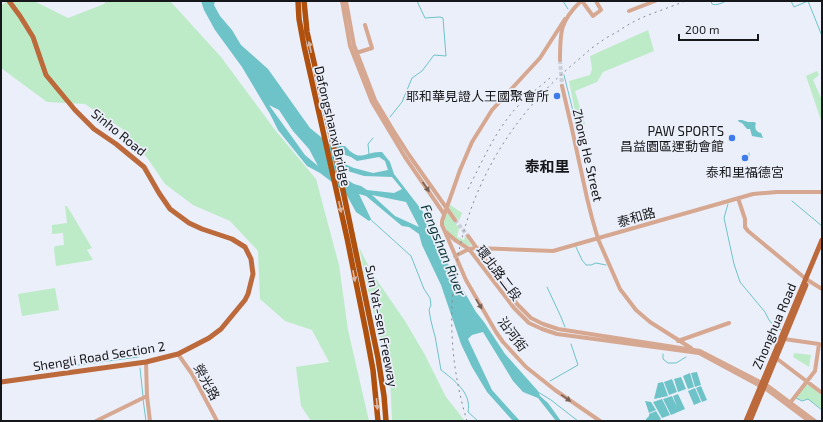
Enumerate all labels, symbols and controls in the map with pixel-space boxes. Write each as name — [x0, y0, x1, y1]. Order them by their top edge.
scale bar — [679, 16, 758, 42]
text: 200 m — [685, 22, 719, 36]
one-way arrow — [307, 41, 313, 54]
street label: Dafongshanxi Bridge — [311, 64, 355, 188]
place label: 耶和華見證人王國聚會所 — [406, 88, 549, 104]
marker: 耶和華見證人王國聚會所 — [552, 91, 562, 101]
street label: Sinho Road — [88, 105, 150, 159]
street label: Zhong He Street — [570, 107, 606, 203]
place label: PAW SPORTS 昌益園區運動會館 — [620, 123, 724, 154]
marker: PAW SPORTS 昌益園區運動會館 — [727, 133, 737, 143]
marker: 泰和里福德宮 — [740, 153, 750, 163]
district label: 泰和里 — [524, 157, 570, 175]
place label: 泰和里福德宮 — [706, 164, 784, 180]
one-way arrow — [422, 182, 430, 193]
one-way arrow — [338, 201, 344, 213]
water label: Fengshan River — [418, 201, 470, 299]
street label: 泰和路 — [615, 204, 657, 230]
street label: 環北路二段 — [473, 242, 525, 304]
street label: Sun Yat-sen Freeway — [362, 264, 402, 388]
one-way arrow — [352, 270, 358, 282]
street label: Zhonghua Road — [749, 281, 799, 371]
one-way arrow — [476, 298, 483, 310]
street label: 沿河街 — [495, 314, 531, 354]
street label: Shengli Road Section 2 — [32, 338, 166, 374]
street label: 榮光路 — [191, 361, 223, 403]
one-way arrow — [561, 394, 571, 402]
one-way arrow — [373, 398, 380, 410]

